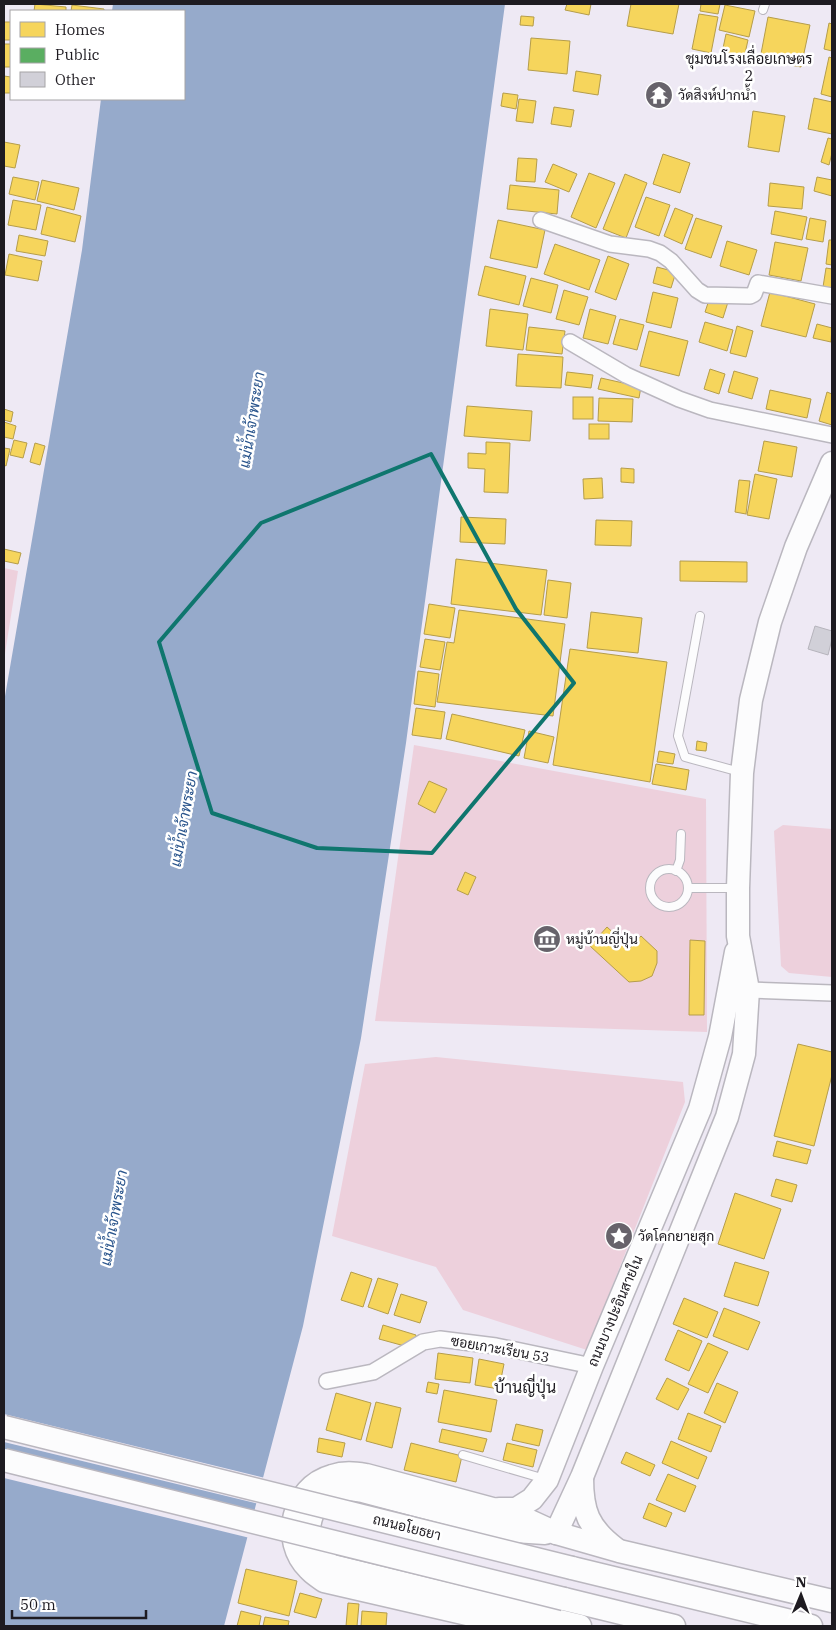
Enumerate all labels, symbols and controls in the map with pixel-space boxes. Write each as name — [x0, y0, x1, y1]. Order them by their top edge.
legend — [10, 10, 185, 100]
text: Homes — [55, 20, 105, 39]
district label: ชุมชนโรงเลื่อยเกษตร 2 — [685, 44, 813, 85]
text: Public — [55, 45, 100, 64]
text: Other — [55, 70, 95, 89]
temple icon: วัดสิงห์ปากน้ำ — [644, 80, 674, 110]
place label: วัดสิงห์ปากน้ำ — [678, 83, 757, 104]
water label: แม่น้ำเจ้าพระยา — [232, 370, 268, 469]
water label: แม่น้ำเจ้าพระยา — [163, 769, 201, 868]
museum icon: หมู่บ้านญี่ปุ่น — [532, 924, 562, 954]
place label: หมู่บ้านญี่ปุ่น — [566, 927, 638, 949]
water label: แม่น้ำเจ้าพระยา — [93, 1168, 131, 1267]
place icon: วัดโคกยายสุก — [604, 1221, 634, 1251]
place label: วัดโคกยายสุก — [638, 1227, 714, 1246]
street label: ถนนบางปะอินสายใน — [583, 1253, 647, 1369]
street label: ซอยเกาะเรียน 53 — [449, 1331, 551, 1367]
district label: บ้านญี่ปุ่น — [494, 1373, 556, 1399]
street label: ถนนอโยธยา — [371, 1510, 443, 1544]
north arrow — [776, 1570, 826, 1620]
text: N — [796, 1573, 807, 1591]
scale bar — [12, 1588, 146, 1620]
text: 50 m — [20, 1595, 56, 1614]

